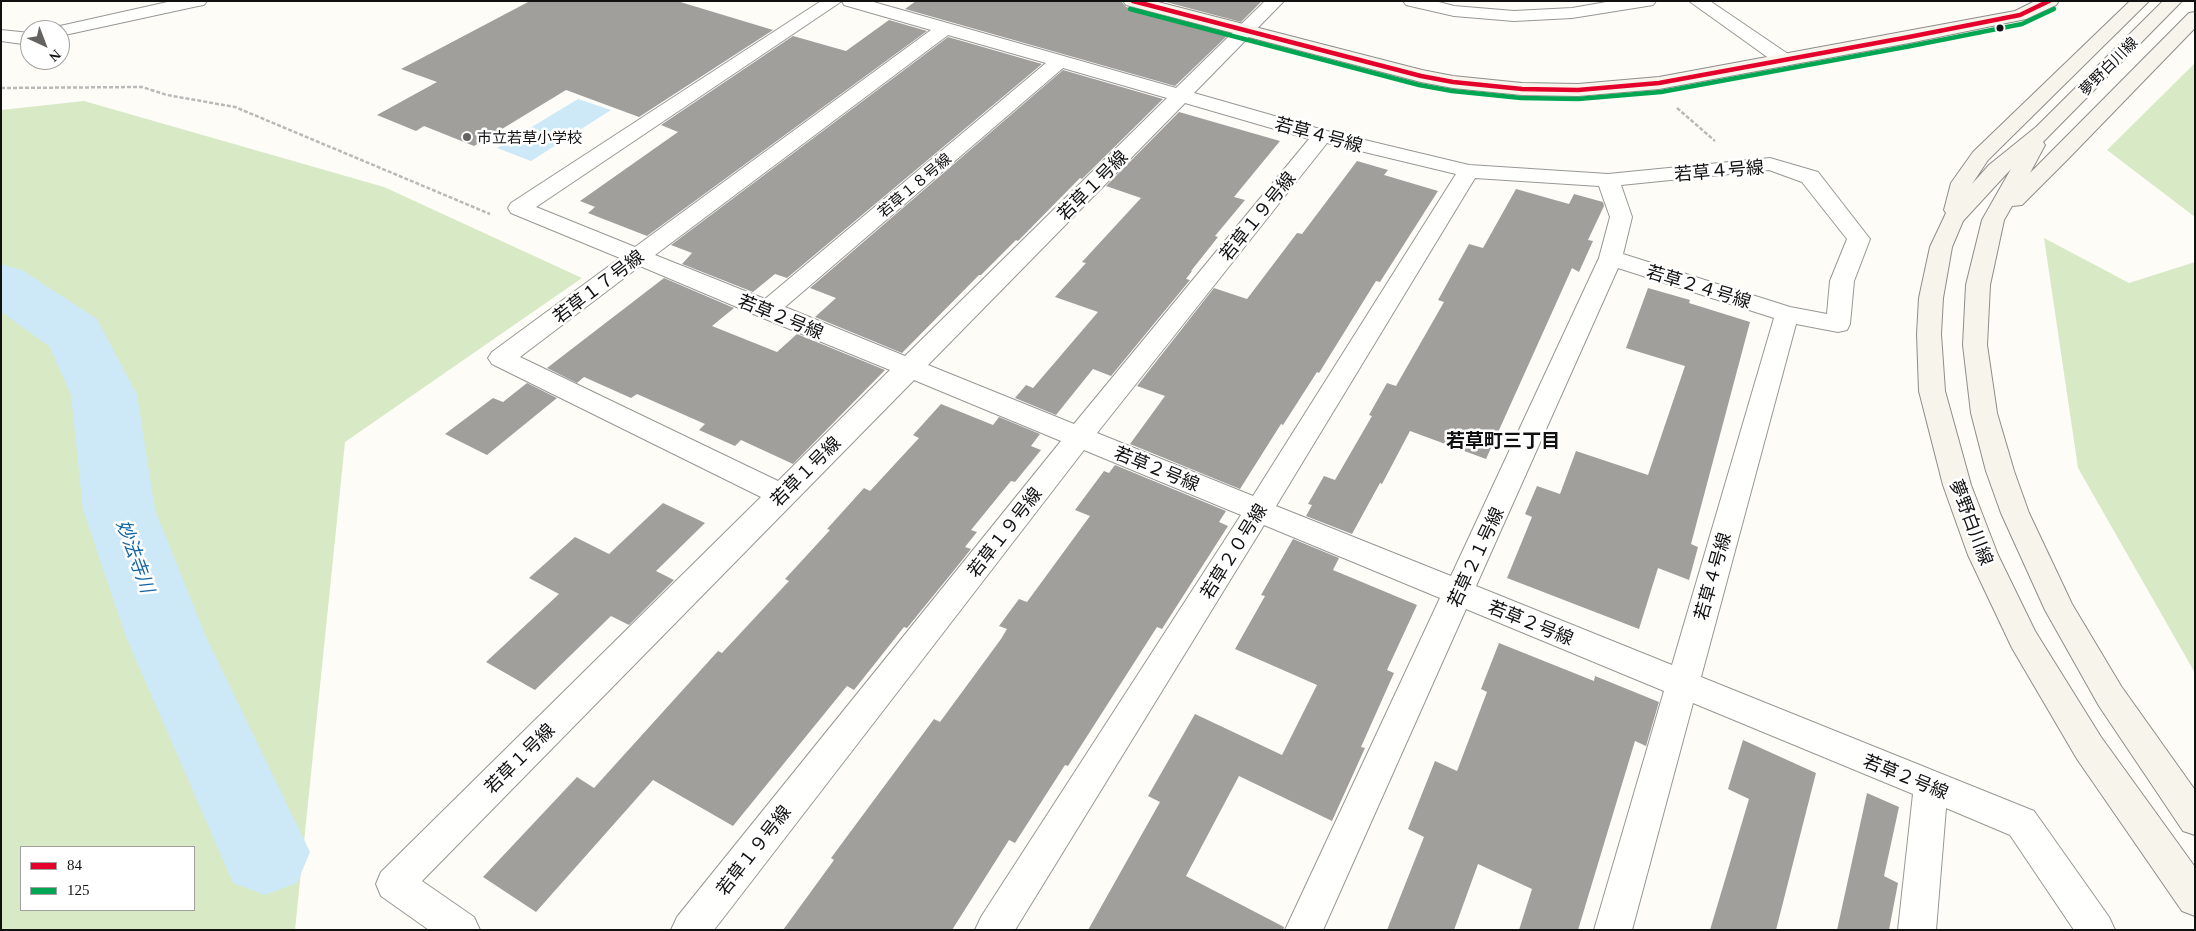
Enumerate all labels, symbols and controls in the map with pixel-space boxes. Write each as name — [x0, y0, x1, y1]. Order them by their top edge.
north arrow — [20, 20, 70, 70]
unlabelled marker — [1995, 23, 2005, 33]
street label: 夢野白川線 — [2075, 33, 2141, 99]
text: N — [46, 47, 64, 65]
street label: 若草４号線 — [1273, 112, 1365, 156]
place label: 市立若草小学校 — [477, 128, 582, 146]
marker: 市立若草小学校 — [461, 131, 473, 143]
street label: 若草１号線 — [1053, 146, 1131, 224]
street label: 若草１８号線 — [874, 149, 954, 221]
street label: 若草４号線 — [1673, 155, 1765, 185]
street label: 若草１９号線 — [1215, 167, 1299, 265]
street label: 若草１７号線 — [548, 245, 648, 327]
street label: 若草２４号線 — [1644, 260, 1754, 312]
street label: 若草２号線 — [735, 289, 827, 343]
district label: 若草町三丁目 — [1446, 429, 1560, 451]
street label: 若草１号線 — [766, 432, 844, 510]
street label: 若草２号線 — [1111, 441, 1203, 495]
street label: 夢野白川線 — [1946, 476, 1998, 568]
street label: 若草１９号線 — [962, 483, 1046, 581]
street label: 若草２０号線 — [1195, 499, 1271, 603]
street label: 若草２１号線 — [1442, 503, 1508, 611]
water label: 妙法寺川 — [112, 516, 160, 596]
street label: 若草４号線 — [1689, 530, 1735, 622]
street label: 若草２号線 — [1485, 595, 1577, 649]
street label: 若草１号線 — [480, 719, 558, 797]
street label: 若草２号線 — [1860, 749, 1952, 803]
street label: 若草１９号線 — [711, 801, 795, 899]
legend — [20, 846, 195, 911]
text: 84 — [67, 857, 82, 873]
text: 125 — [67, 882, 90, 898]

